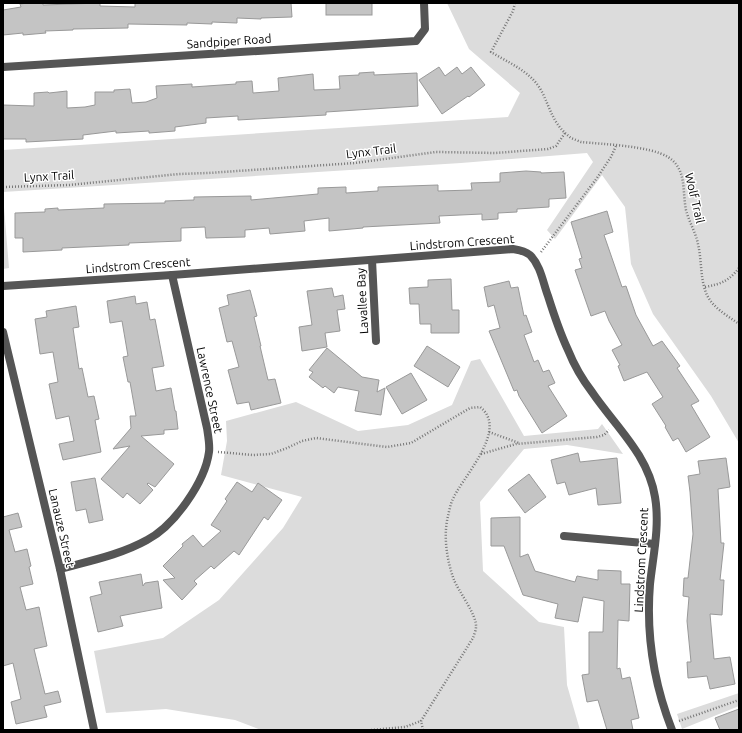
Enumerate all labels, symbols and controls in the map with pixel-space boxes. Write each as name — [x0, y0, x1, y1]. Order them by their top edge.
street label: Sandpiper Road — [186, 32, 272, 50]
street label: Lynx Trail — [345, 141, 397, 161]
street label: Lynx Trail — [23, 168, 75, 184]
street label: Wolf Trail — [683, 171, 707, 225]
street label: Lindstrom Crescent — [409, 232, 515, 252]
street label: Lindstrom Crescent — [85, 255, 191, 275]
street label: Lavallee Bay — [354, 267, 370, 334]
street label: Lawrence Street — [194, 346, 226, 435]
street label: Lanauze Street — [47, 487, 77, 569]
street label: Lindstrom Crescent — [632, 507, 650, 613]

